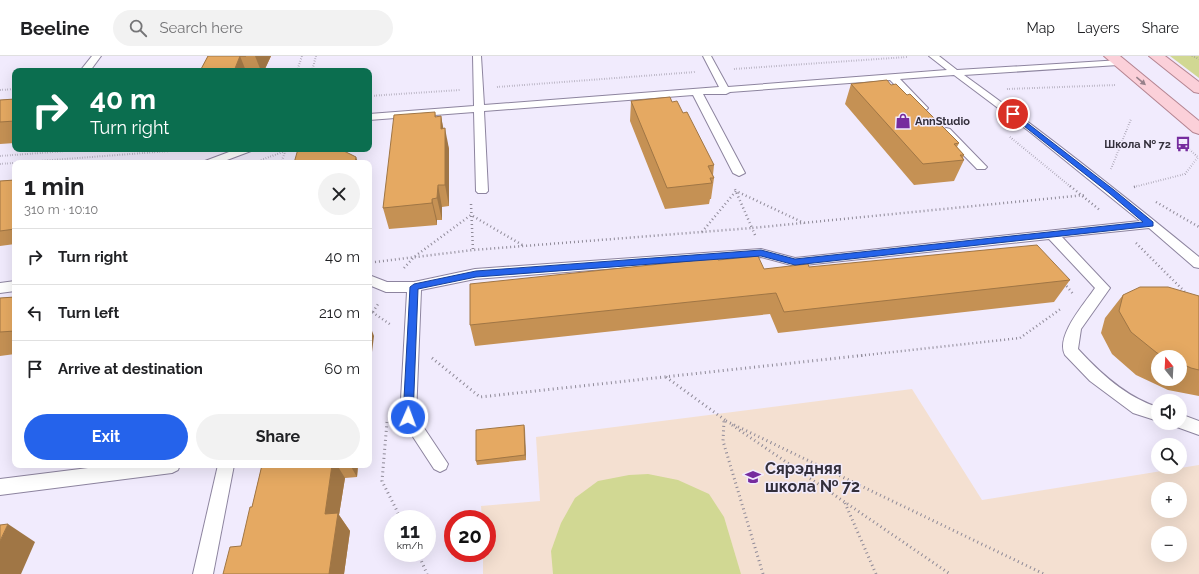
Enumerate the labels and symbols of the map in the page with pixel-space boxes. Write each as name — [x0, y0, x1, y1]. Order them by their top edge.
one-way arrow — [1136, 76, 1146, 85]
pin — [996, 97, 1030, 131]
shop icon: AnnStudio — [894, 112, 912, 130]
place label: AnnStudio — [915, 115, 970, 128]
bus stop icon: Школа № 72 — [1174, 135, 1192, 153]
place label: Школа № 72 — [1104, 138, 1171, 151]
north arrow — [1151, 350, 1187, 386]
position arrow — [387, 396, 429, 438]
place label: Сярэдняя школа № 72 — [765, 459, 860, 496]
school or university icon: Сярэдняя школа № 72 — [744, 468, 762, 486]
speed limit sign: 20 — [444, 510, 496, 562]

